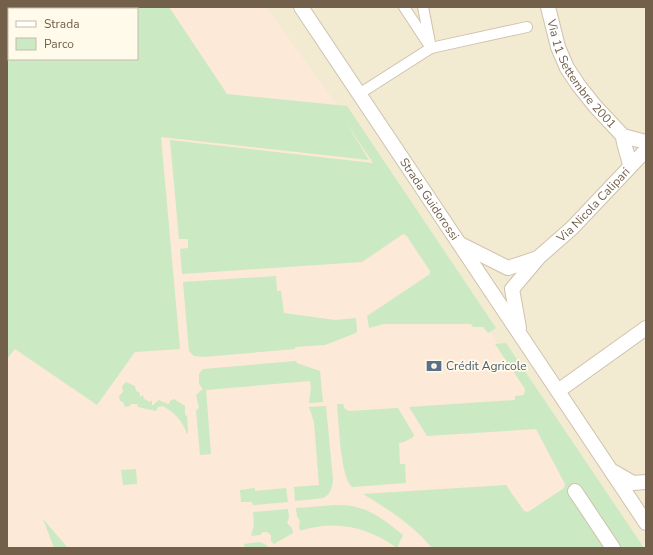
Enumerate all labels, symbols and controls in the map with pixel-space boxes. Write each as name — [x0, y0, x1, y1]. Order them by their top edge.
legend — [8, 8, 138, 60]
text: Strada — [44, 16, 80, 32]
street label: Via 11 Settembre 2001 — [543, 17, 620, 132]
text: Parco — [44, 36, 74, 52]
street label: Strada Guidorossi — [396, 155, 463, 243]
street label: Via Nicola Calipari — [553, 164, 633, 246]
bank icon: Crédit Agricole — [425, 357, 443, 375]
place label: Crédit Agricole — [446, 358, 527, 374]

